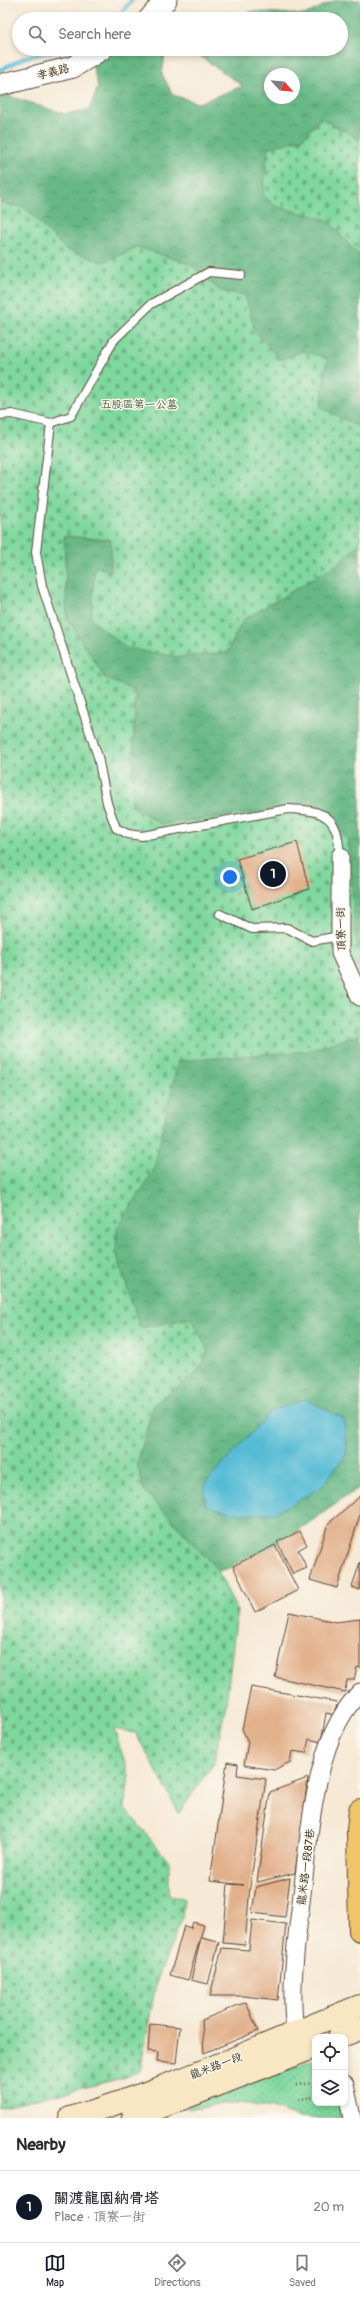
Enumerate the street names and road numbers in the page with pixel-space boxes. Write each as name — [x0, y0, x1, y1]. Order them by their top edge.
street label: 孝義路 — [35, 62, 71, 82]
street label: 頂寮一街 — [334, 906, 348, 951]
street label: 龍米路一段87巷 — [295, 1828, 317, 1906]
street label: 龍米路一段 — [188, 2050, 244, 2082]

